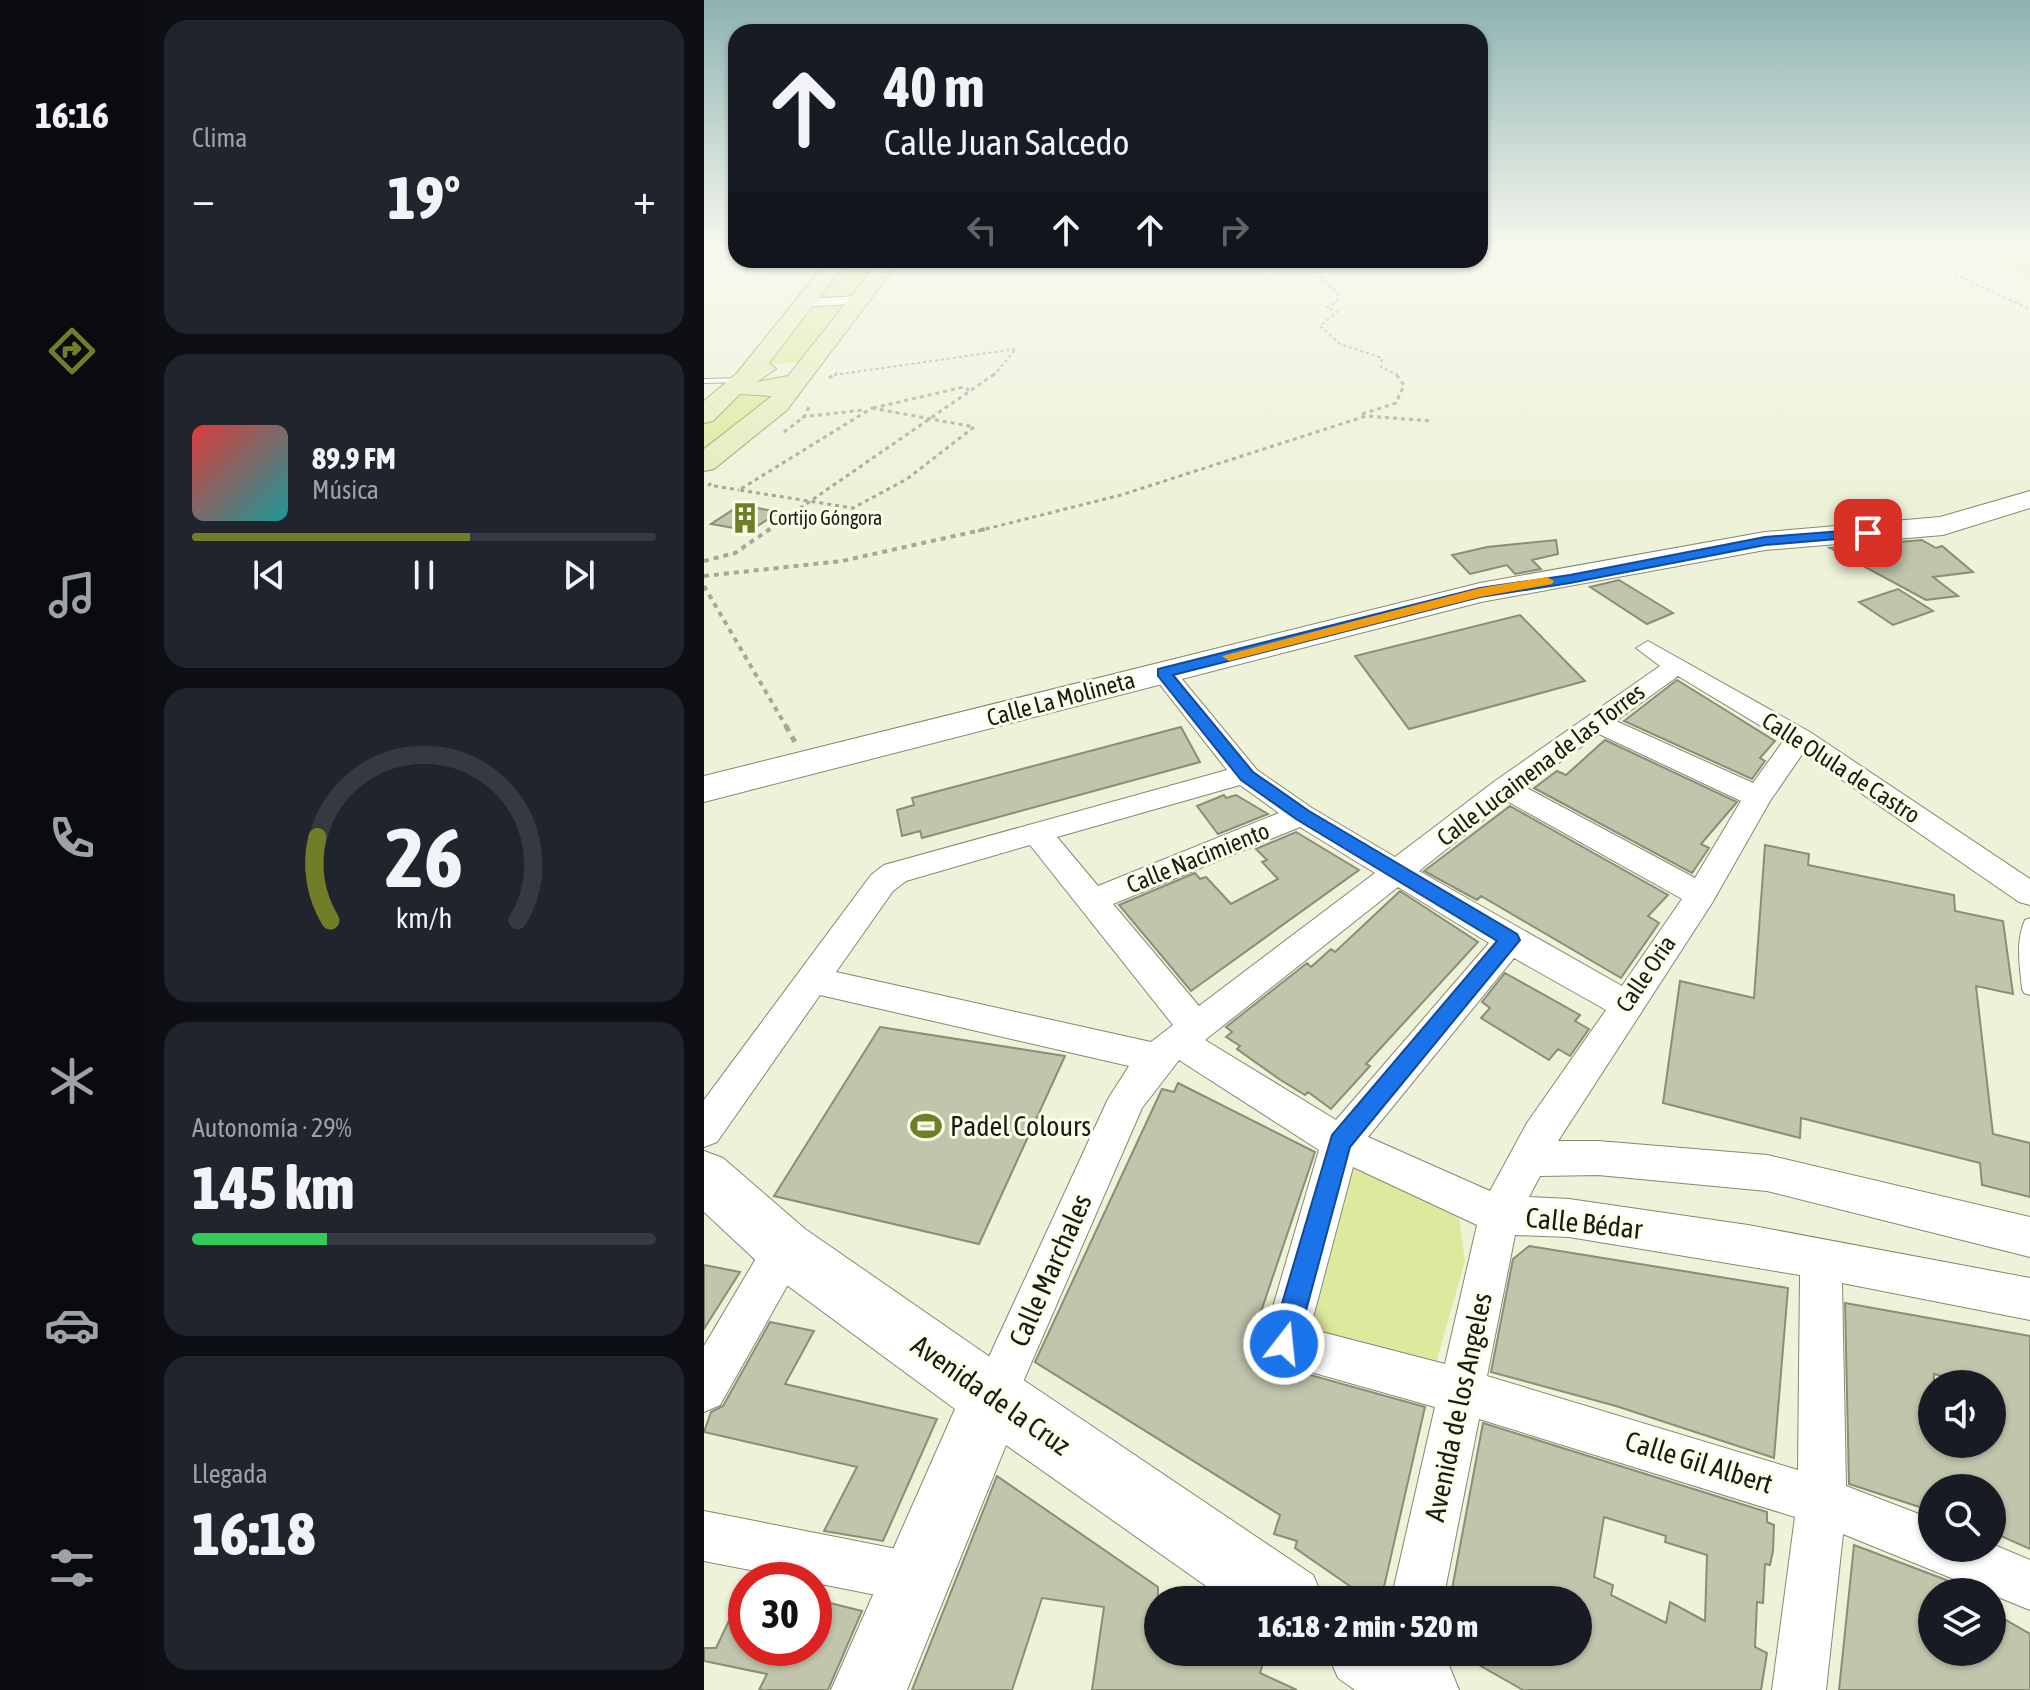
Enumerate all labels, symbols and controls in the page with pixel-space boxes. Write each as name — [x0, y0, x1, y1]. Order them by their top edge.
text: 40 m — [884, 55, 985, 119]
icon: ahead — [752, 56, 856, 160]
text: 16:16 — [35, 94, 109, 136]
text: Calle Juan Salcedo — [884, 121, 1129, 163]
text: Clima — [192, 123, 247, 153]
text: 19° — [388, 163, 460, 232]
text: − — [192, 173, 215, 223]
text: + — [633, 173, 656, 223]
icon: left — [960, 208, 1004, 252]
icon: ahead — [1044, 208, 1088, 252]
icon: ahead — [1128, 208, 1172, 252]
icon: right — [1212, 208, 1256, 252]
icon: directions — [44, 323, 100, 379]
text: 89.9 FM — [312, 441, 396, 475]
text: Música — [312, 475, 379, 505]
pin — [1834, 499, 1902, 567]
building icon: Cortijo Góngora — [728, 501, 762, 535]
place label: Cortijo Góngora — [769, 506, 882, 529]
icon: arrive — [1846, 511, 1890, 555]
icon: previous — [247, 553, 291, 597]
icon: pause — [402, 553, 446, 597]
icon: next — [557, 553, 601, 597]
icon: music — [44, 567, 100, 623]
street label: Calle La Molineta — [984, 666, 1138, 731]
street label: Calle Lucainena de las Torres — [1432, 678, 1650, 851]
street label: Calle Olula de Castro — [1757, 707, 1925, 829]
text: 26 — [385, 809, 463, 905]
icon: phone — [44, 810, 100, 866]
street label: Calle Nacimiento — [1122, 817, 1273, 898]
text: km/h — [396, 901, 452, 934]
street label: Calle Oria — [1610, 930, 1681, 1017]
icon: climate — [44, 1053, 100, 1109]
sports icon: Padel Colours — [909, 1109, 943, 1143]
place label: Padel Colours — [950, 1110, 1091, 1142]
text: Autonomía · 29% — [192, 1113, 352, 1143]
text: 145 km — [192, 1153, 354, 1222]
street label: Calle Marchales — [1002, 1189, 1098, 1351]
street label: Calle Bédar — [1524, 1201, 1645, 1245]
street label: Avenida de los Angeles — [1418, 1290, 1498, 1524]
icon: car — [44, 1297, 100, 1353]
position arrow — [1242, 1302, 1326, 1386]
street label: Avenida de la Cruz — [905, 1328, 1077, 1462]
map controls — [1918, 1370, 2006, 1666]
button: sound — [1918, 1370, 2006, 1458]
street label: Calle Gil Albert — [1621, 1424, 1777, 1500]
text: Llegada — [192, 1459, 268, 1489]
button: search — [1918, 1474, 2006, 1562]
text: 16:18 — [192, 1499, 315, 1568]
icon: filters — [44, 1540, 100, 1596]
speed limit sign: 30 — [728, 1562, 832, 1666]
button: layers — [1918, 1578, 2006, 1666]
text: 16:18 · 2 min · 520 m — [1258, 1609, 1478, 1643]

